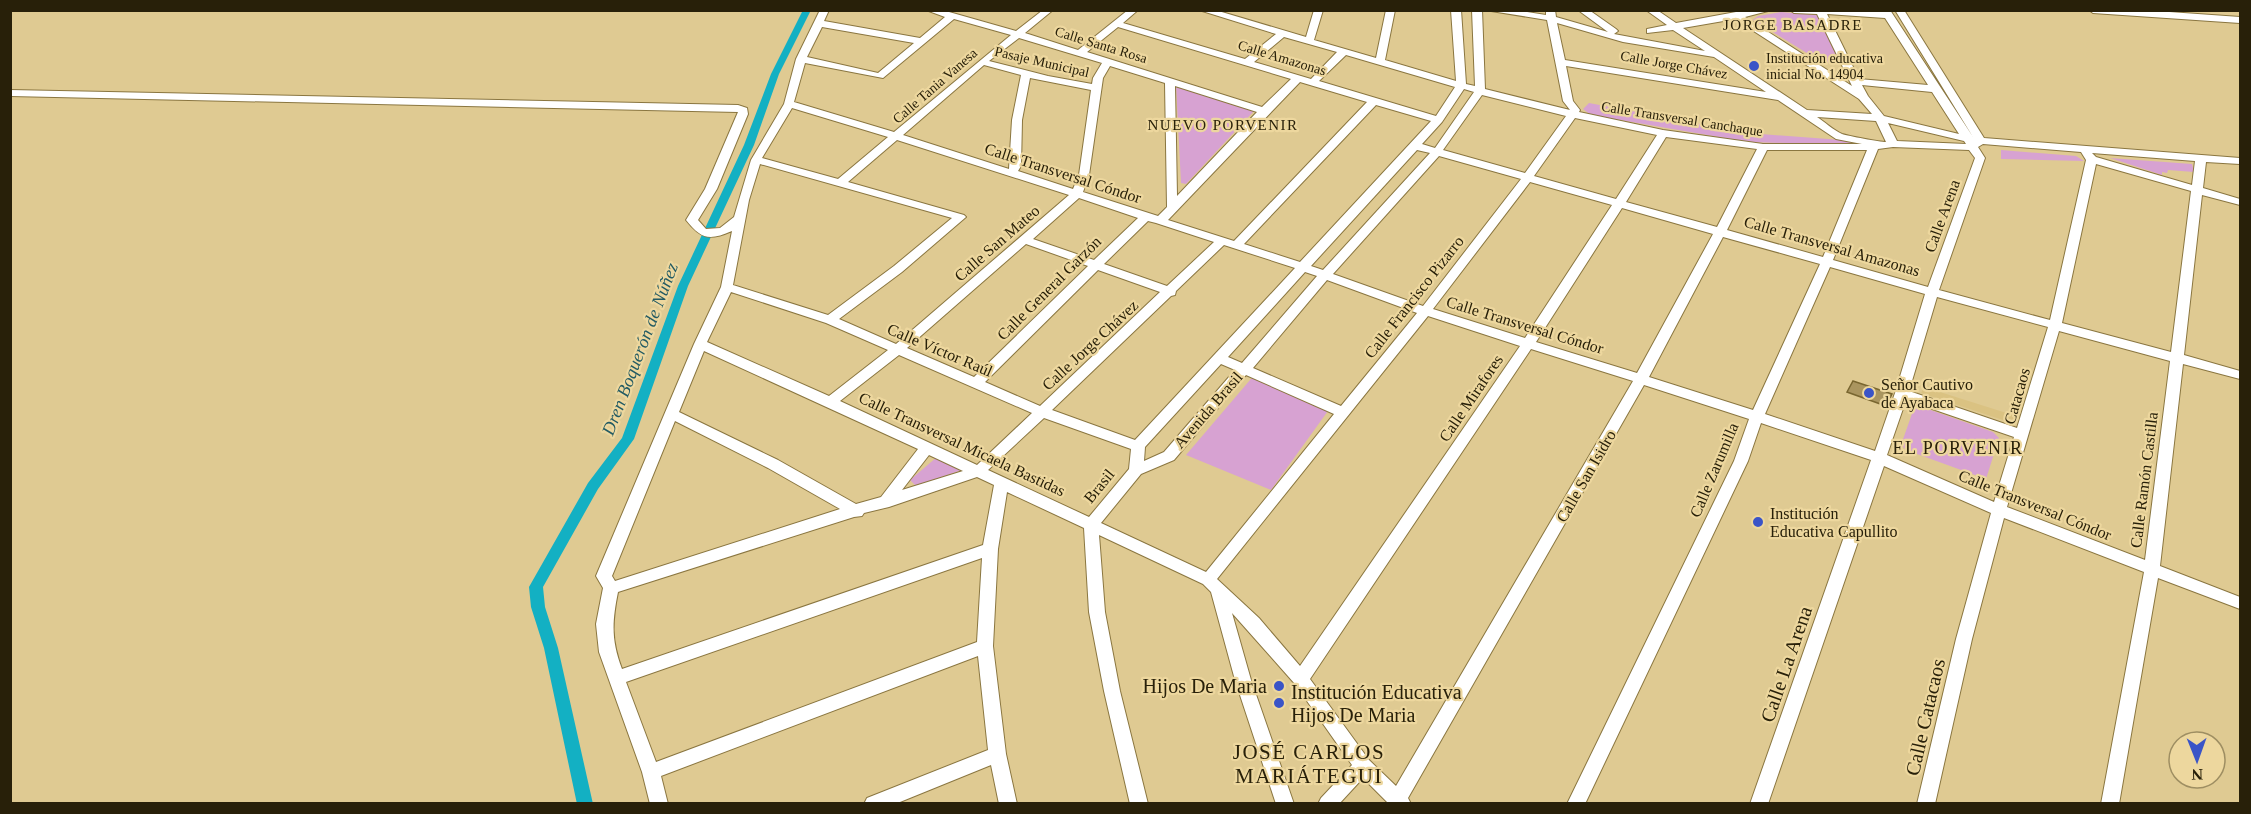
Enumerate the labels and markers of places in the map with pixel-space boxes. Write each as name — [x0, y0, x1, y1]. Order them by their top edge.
place label: Institución educativa inicial No. 14904 — [1766, 51, 1884, 82]
marker: Institución educativa inicial No. 14904 — [1747, 59, 1761, 73]
place label: Señor Cautivo de Ayabaca — [1881, 376, 1973, 412]
marker: Señor Cautivo de Ayabaca — [1862, 386, 1876, 400]
place label: Institución Educativa Capullito — [1770, 505, 1898, 541]
marker: Institución Educativa Capullito — [1751, 515, 1765, 529]
place label: Hijos De Maria — [1143, 675, 1267, 698]
marker: Hijos De Maria — [1272, 679, 1286, 693]
place label: Institución Educativa Hijos De Maria — [1291, 681, 1462, 727]
marker: Institución Educativa Hijos De Maria — [1272, 696, 1286, 710]

